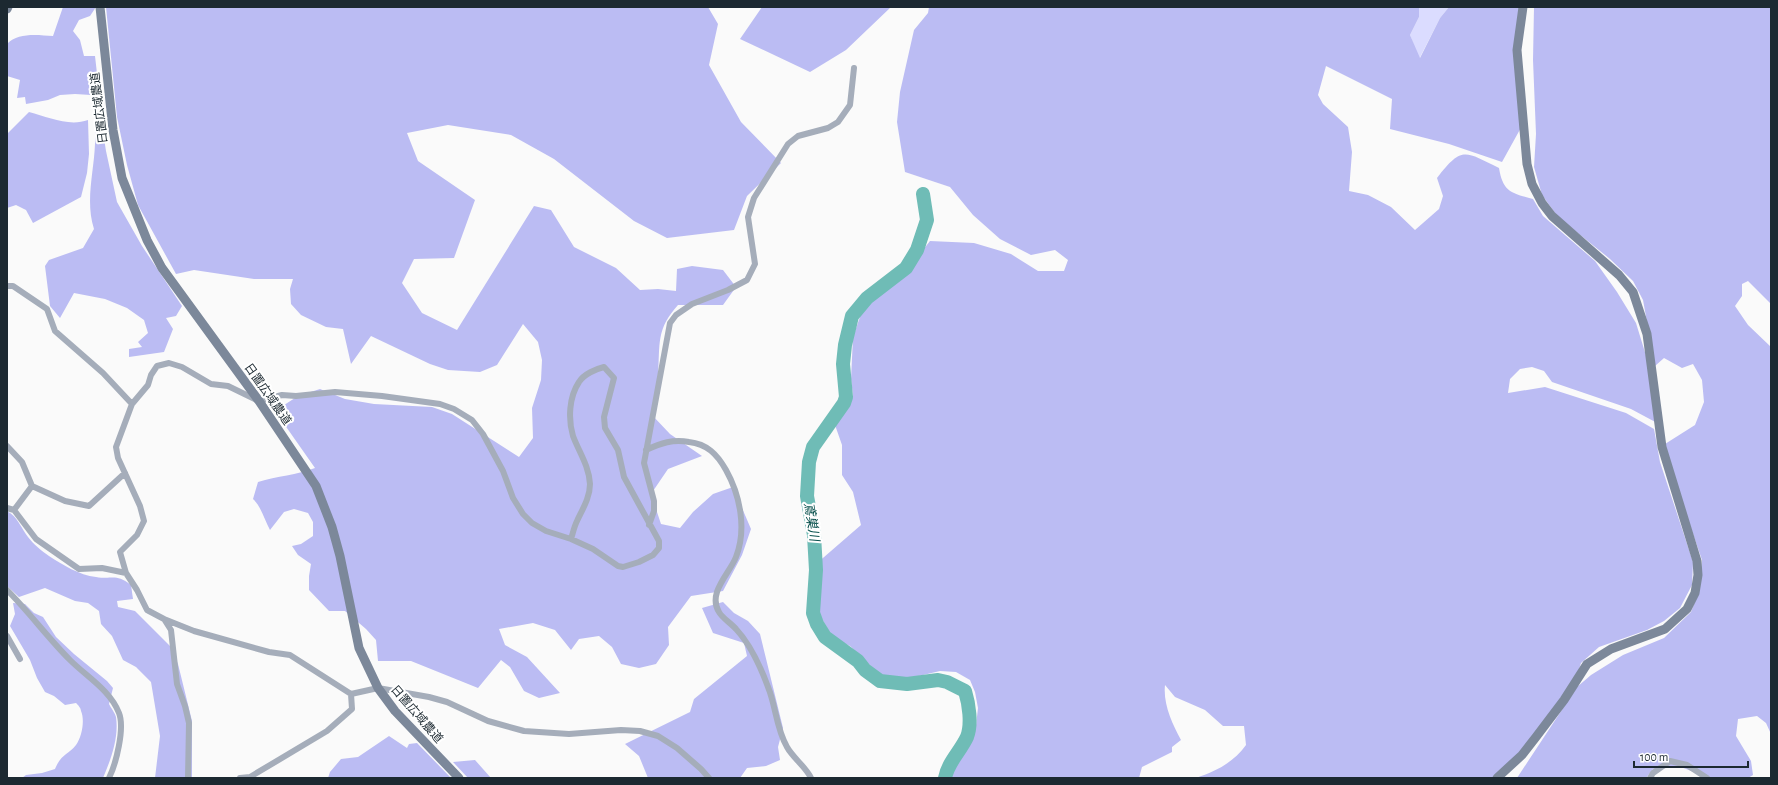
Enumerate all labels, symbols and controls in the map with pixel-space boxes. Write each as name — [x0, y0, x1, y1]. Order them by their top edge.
street label: 日置広域農道 — [88, 72, 109, 145]
street label: 日置広域農道 — [242, 360, 294, 427]
water label: 鳶巣川 — [802, 502, 822, 544]
street label: 日置広域農道 — [389, 682, 446, 745]
scale bar — [1634, 743, 1748, 769]
text: 100 m — [1640, 751, 1668, 763]

